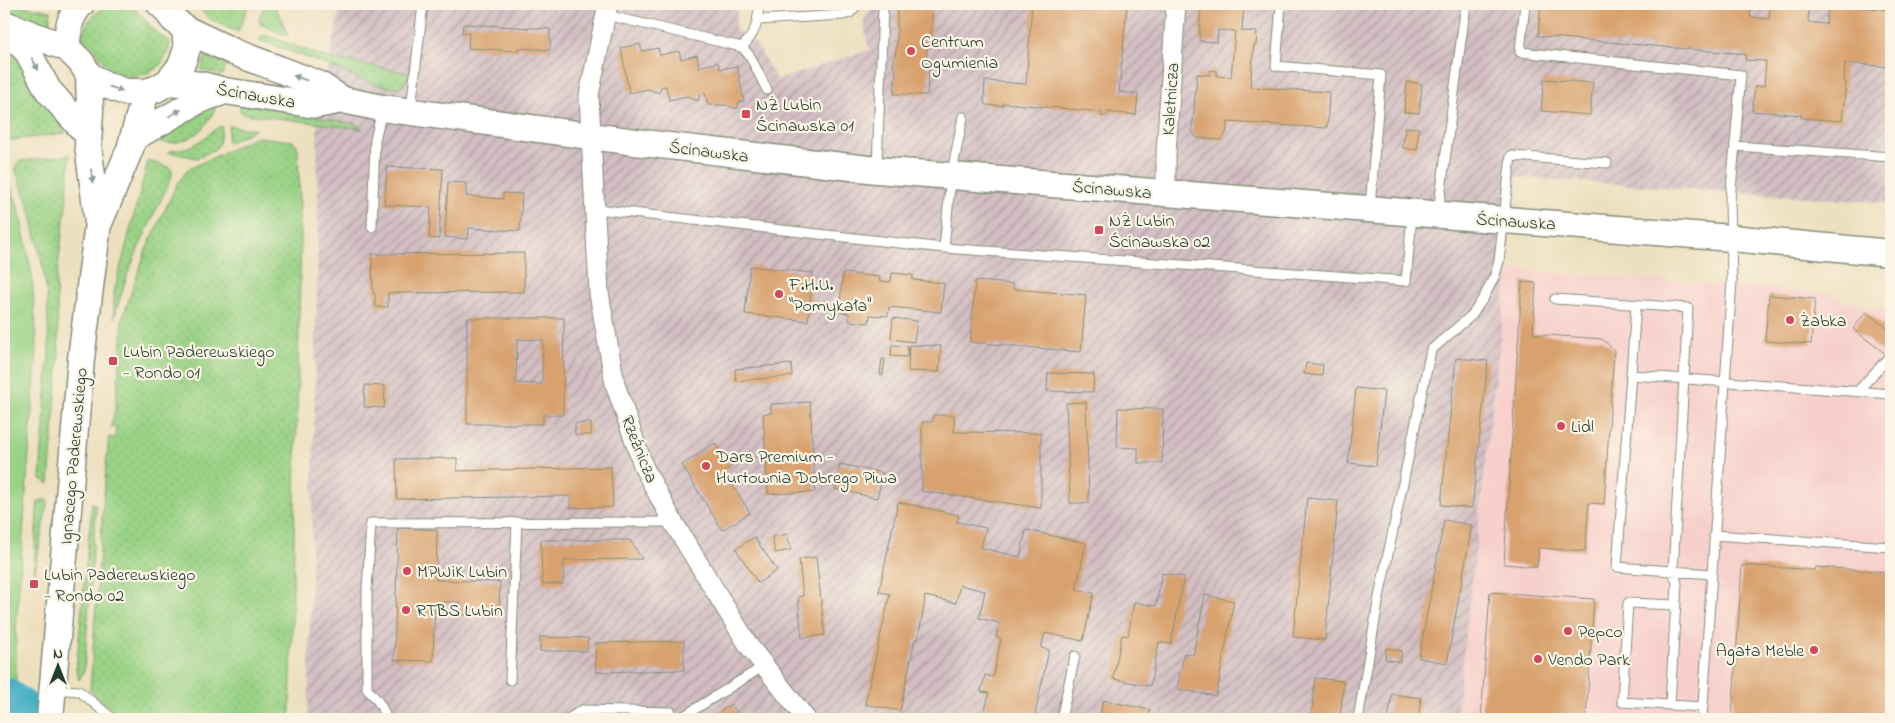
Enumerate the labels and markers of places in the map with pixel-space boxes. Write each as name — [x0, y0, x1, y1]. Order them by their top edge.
place label: Centrum Ogumienia — [921, 30, 998, 78]
marker: Centrum Ogumienia — [905, 45, 917, 57]
place label: NŻ Lubin Ścinawska 01 — [756, 93, 854, 140]
marker: NŻ Lubin Ścinawska 01 — [740, 108, 752, 120]
place label: NŻ Lubin Ścinawska 02 — [1109, 209, 1210, 256]
marker: NŻ Lubin Ścinawska 02 — [1093, 224, 1105, 236]
place label: F.H.U. "Pomykała" — [788, 273, 872, 320]
marker: F.H.U. "Pomykała" — [773, 288, 785, 300]
place label: Żabka — [1800, 309, 1847, 335]
marker: Żabka — [1784, 314, 1796, 326]
place label: Lubin Paderewskiego - Rondo 01 — [123, 340, 275, 387]
marker: Lubin Paderewskiego - Rondo 01 — [107, 355, 119, 367]
place label: Lidl — [1571, 415, 1594, 441]
marker: Lidl — [1555, 420, 1567, 432]
place label: Dars Premium - Hurtownia Dobrego Piwa — [715, 445, 897, 493]
marker: Dars Premium - Hurtownia Dobrego Piwa — [700, 460, 712, 472]
place label: MPWiK Lubin — [417, 560, 507, 586]
place label: Lubin Paderewskiego - Rondo 02 — [44, 563, 196, 610]
marker: MPWiK Lubin — [401, 565, 413, 577]
marker: Lubin Paderewskiego - Rondo 02 — [28, 578, 40, 590]
place label: RTBS Lubin — [416, 599, 503, 625]
marker: RTBS Lubin — [400, 604, 412, 616]
place label: Pepco — [1578, 620, 1623, 646]
marker: Pepco — [1562, 625, 1574, 637]
place label: Agata Meble — [1716, 639, 1805, 666]
marker: Agata Meble — [1808, 644, 1820, 656]
place label: Vendo Park — [1547, 648, 1630, 674]
marker: Vendo Park — [1532, 653, 1544, 665]

